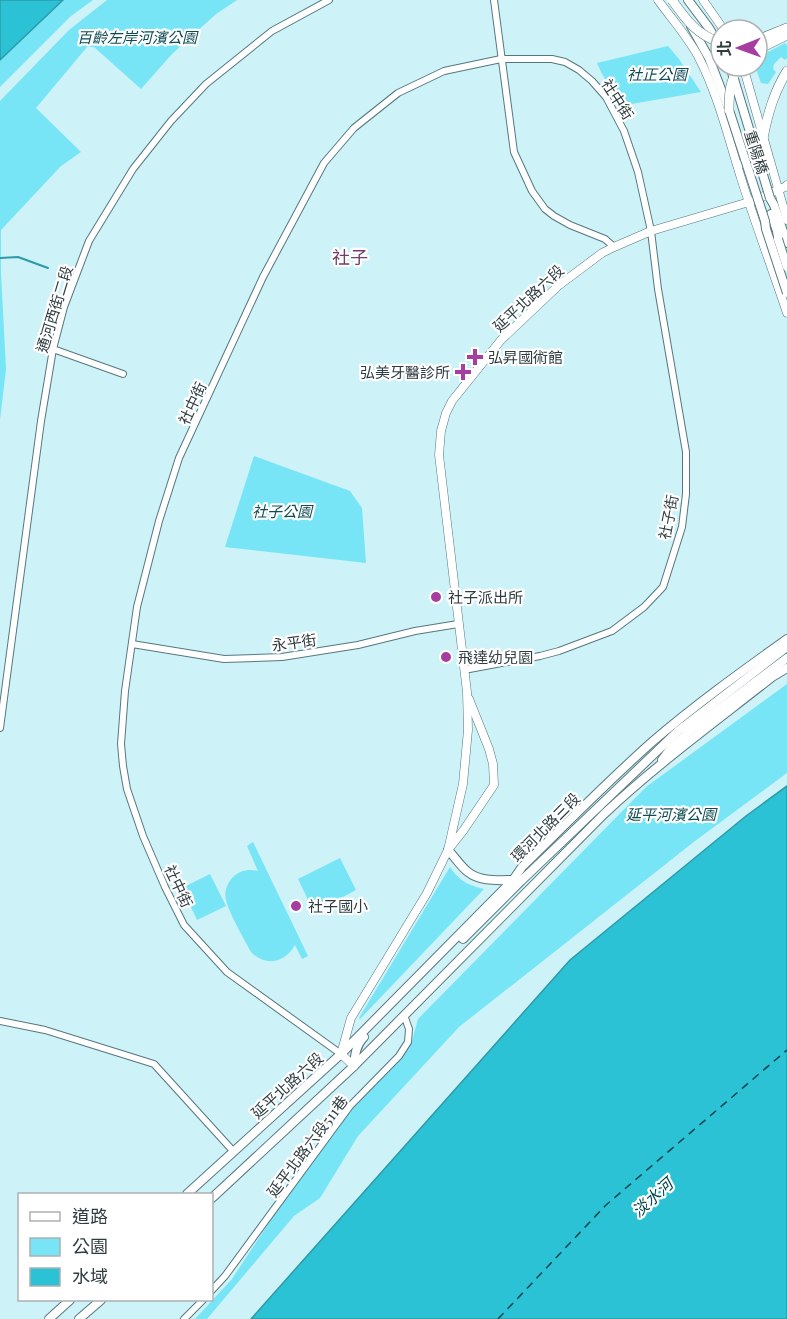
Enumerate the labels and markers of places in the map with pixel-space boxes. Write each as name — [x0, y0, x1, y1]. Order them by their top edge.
place label: 弘昇國術館 — [488, 347, 563, 367]
marker: 弘昇國術館 — [466, 348, 484, 366]
place label: 弘美牙醫診所 — [360, 362, 450, 382]
marker: 弘美牙醫診所 — [454, 363, 472, 381]
place label: 社子派出所 — [448, 587, 523, 607]
marker: 社子派出所 — [429, 590, 443, 604]
place label: 飛達幼兒園 — [458, 647, 533, 667]
marker: 飛達幼兒園 — [439, 650, 453, 664]
place label: 社子國小 — [308, 896, 368, 916]
marker: 社子國小 — [289, 899, 303, 913]

